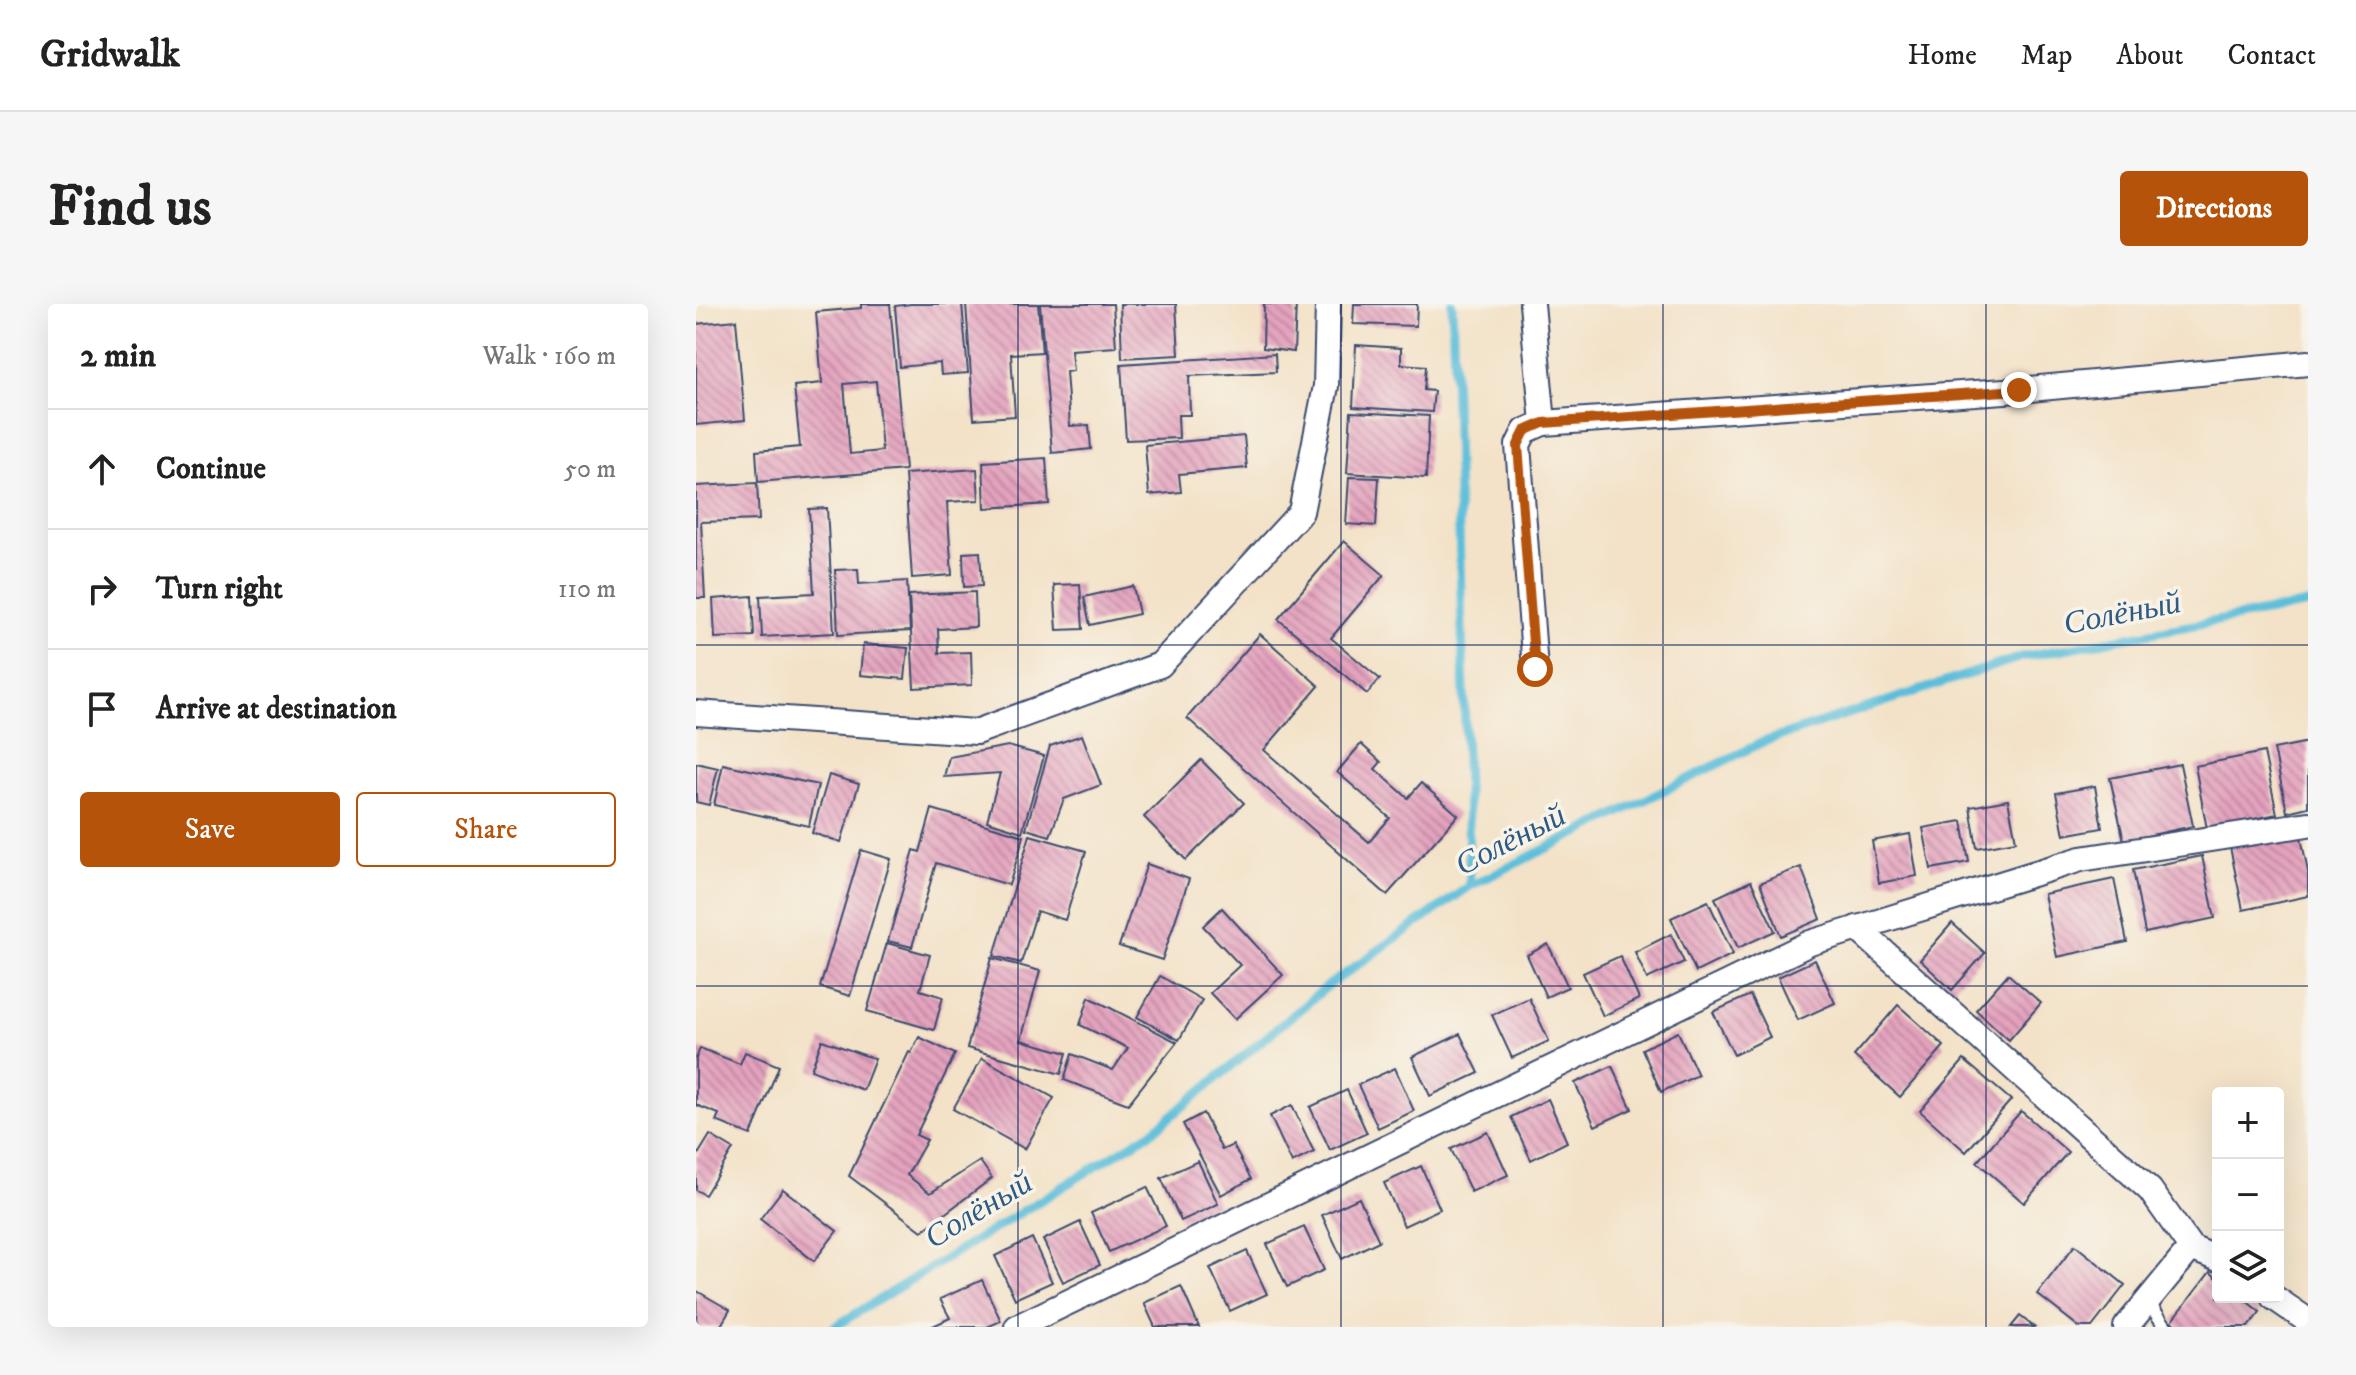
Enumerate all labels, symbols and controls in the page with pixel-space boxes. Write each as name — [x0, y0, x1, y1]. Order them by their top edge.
text: Gridwalk — [40, 31, 180, 79]
text: Home — [1908, 38, 1977, 73]
text: Map — [2021, 38, 2072, 73]
text: About — [2116, 38, 2183, 73]
text: Contact — [2227, 38, 2316, 73]
button: Directions — [2120, 171, 2308, 246]
text: Find us — [48, 173, 212, 243]
text: 2 min — [80, 335, 156, 377]
text: Walk · 160 m — [483, 340, 616, 373]
route end — [2001, 372, 2037, 408]
icon: ahead — [80, 447, 124, 491]
text: Continue — [156, 451, 266, 488]
text: 50 m — [564, 453, 616, 486]
icon: right — [80, 567, 124, 611]
text: Turn right — [156, 571, 283, 608]
text: 110 m — [558, 573, 616, 606]
water label: Солёный — [2060, 583, 2184, 645]
route start — [1517, 651, 1553, 687]
icon: arrive — [80, 687, 124, 731]
text: Arrive at destination — [156, 691, 397, 728]
button: Save — [80, 792, 340, 867]
button: Share — [356, 792, 616, 867]
water label: Солёный — [1449, 796, 1573, 885]
map controls — [2212, 1087, 2284, 1303]
button: + — [2212, 1087, 2284, 1159]
button: − — [2212, 1159, 2284, 1231]
water label: Солёный — [918, 1163, 1040, 1258]
button: layers — [2212, 1231, 2284, 1303]

